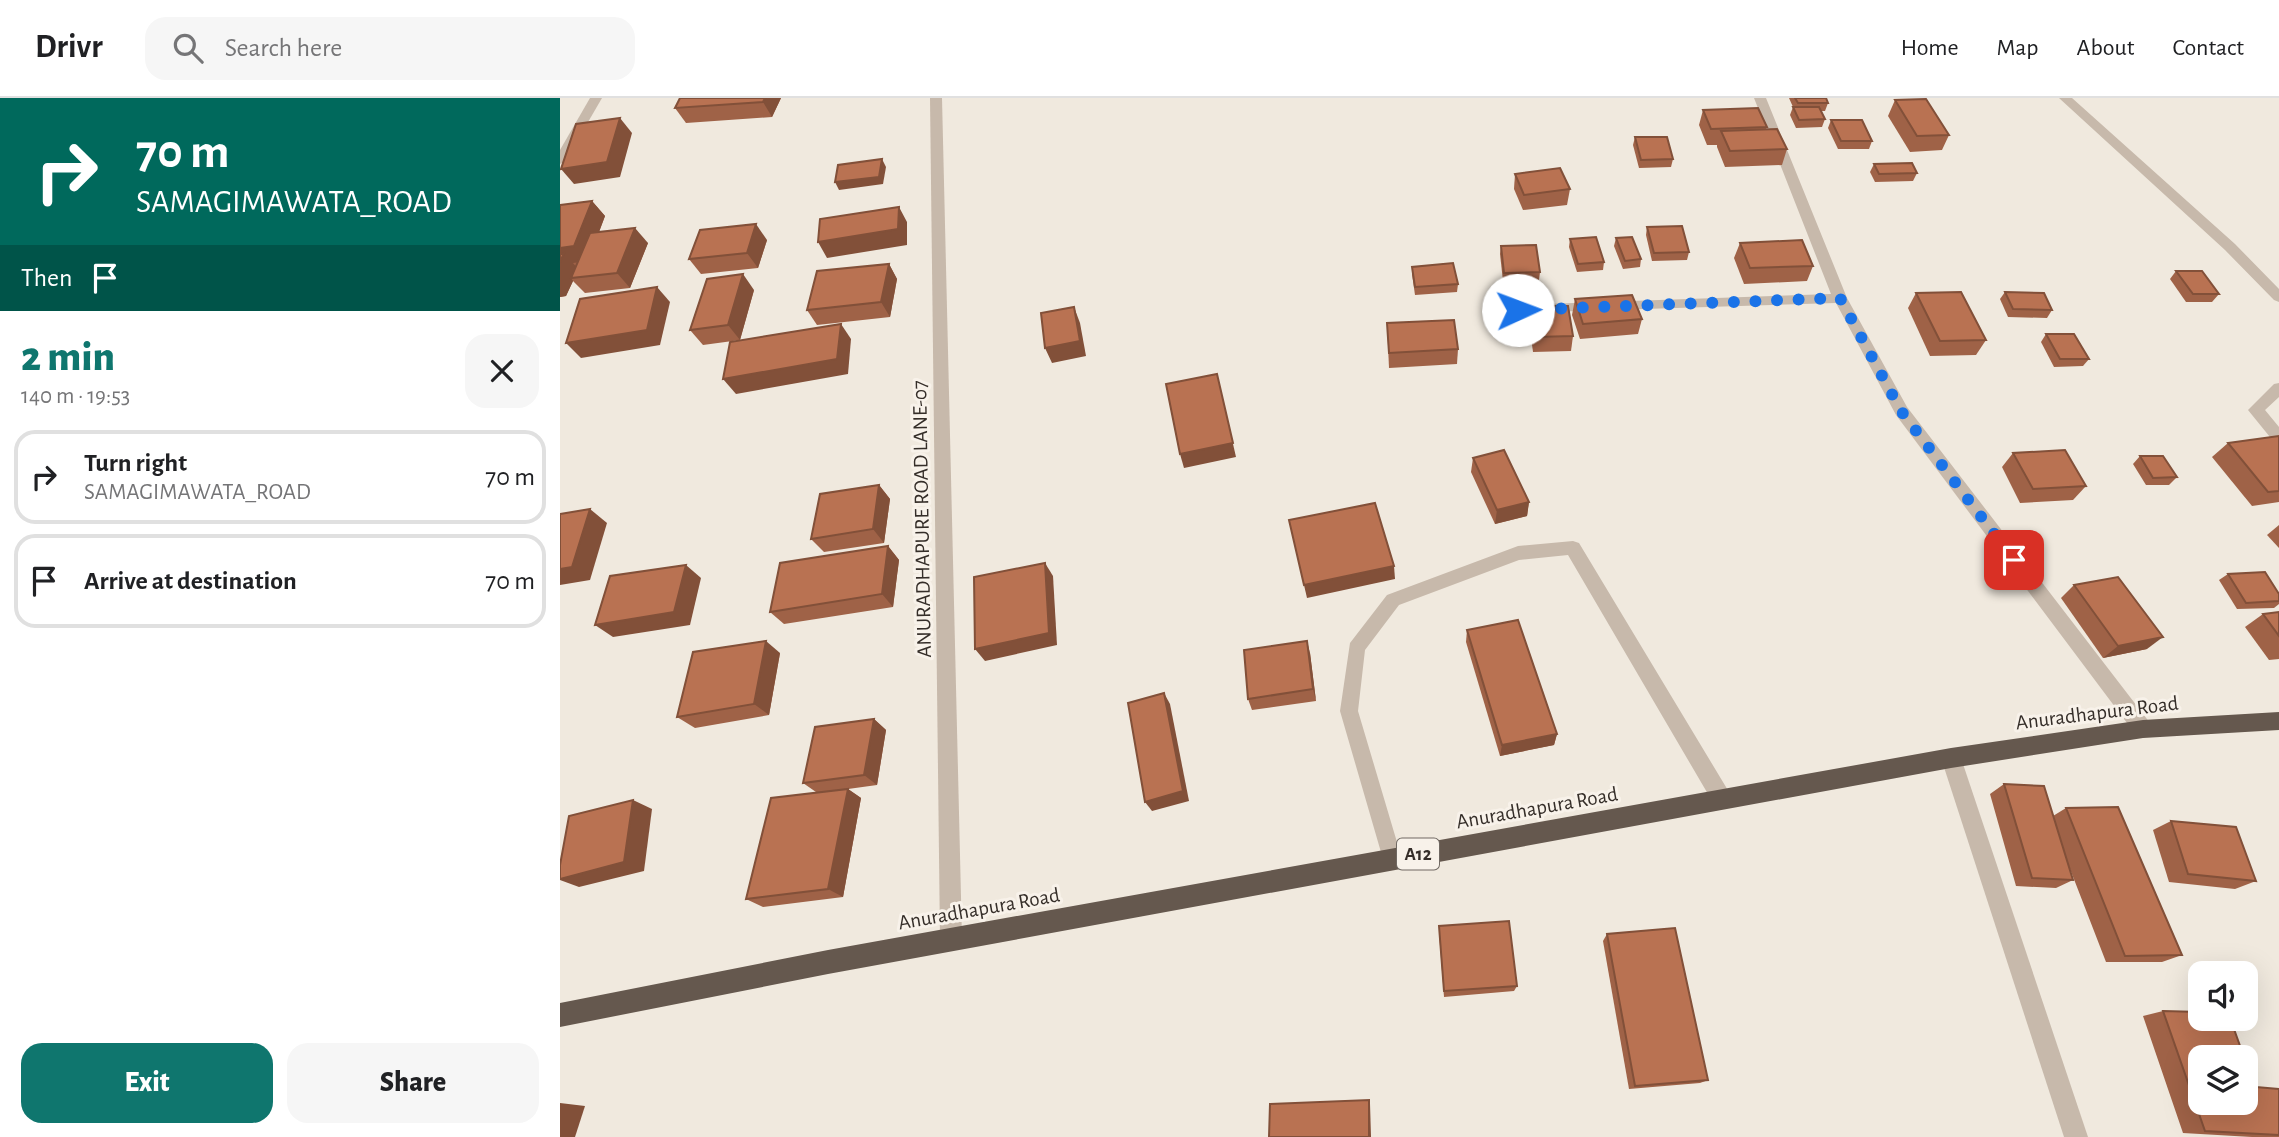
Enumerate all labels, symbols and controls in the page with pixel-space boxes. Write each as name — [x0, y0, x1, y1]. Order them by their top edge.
search box — [145, 17, 635, 80]
icon: search — [169, 29, 207, 67]
text: Drivr — [35, 31, 103, 64]
text: Search here — [225, 35, 342, 61]
text: Home — [1901, 36, 1959, 60]
text: Map — [1997, 36, 2039, 60]
text: About — [2077, 36, 2134, 60]
text: Contact — [2172, 36, 2244, 60]
icon: right — [21, 126, 112, 217]
text: 70 m — [136, 128, 230, 177]
text: SAMAGIMAWATA_ROAD — [136, 186, 452, 218]
icon: arrive — [86, 259, 124, 297]
text: Then — [21, 265, 72, 291]
position arrow — [1481, 273, 1555, 347]
button: close — [465, 334, 539, 408]
text: 2 min — [21, 336, 115, 378]
street label: ANURADHAPURE ROAD LANE-07 — [909, 380, 935, 658]
text: 140 m · 19:53 — [21, 385, 130, 408]
text: Turn right — [84, 450, 187, 476]
icon: right — [25, 458, 63, 496]
text: 70 m — [485, 464, 535, 490]
text: SAMAGIMAWATA_ROAD — [84, 481, 311, 504]
pin — [1984, 530, 2044, 590]
icon: arrive — [1995, 541, 2033, 579]
icon: arrive — [25, 562, 63, 600]
text: Arrive at destination — [84, 568, 297, 594]
text: 70 m — [485, 568, 535, 594]
street label: Anuradhapura Road — [2014, 693, 2180, 733]
street label: Anuradhapura Road — [1455, 783, 1620, 833]
road number: A12 — [1397, 838, 1439, 870]
street label: Anuradhapura Road — [897, 884, 1062, 934]
map controls — [2188, 961, 2258, 1115]
button: sound — [2188, 961, 2258, 1031]
button: Exit — [21, 1043, 273, 1123]
button: Share — [287, 1043, 539, 1123]
button: layers — [2188, 1045, 2258, 1115]

